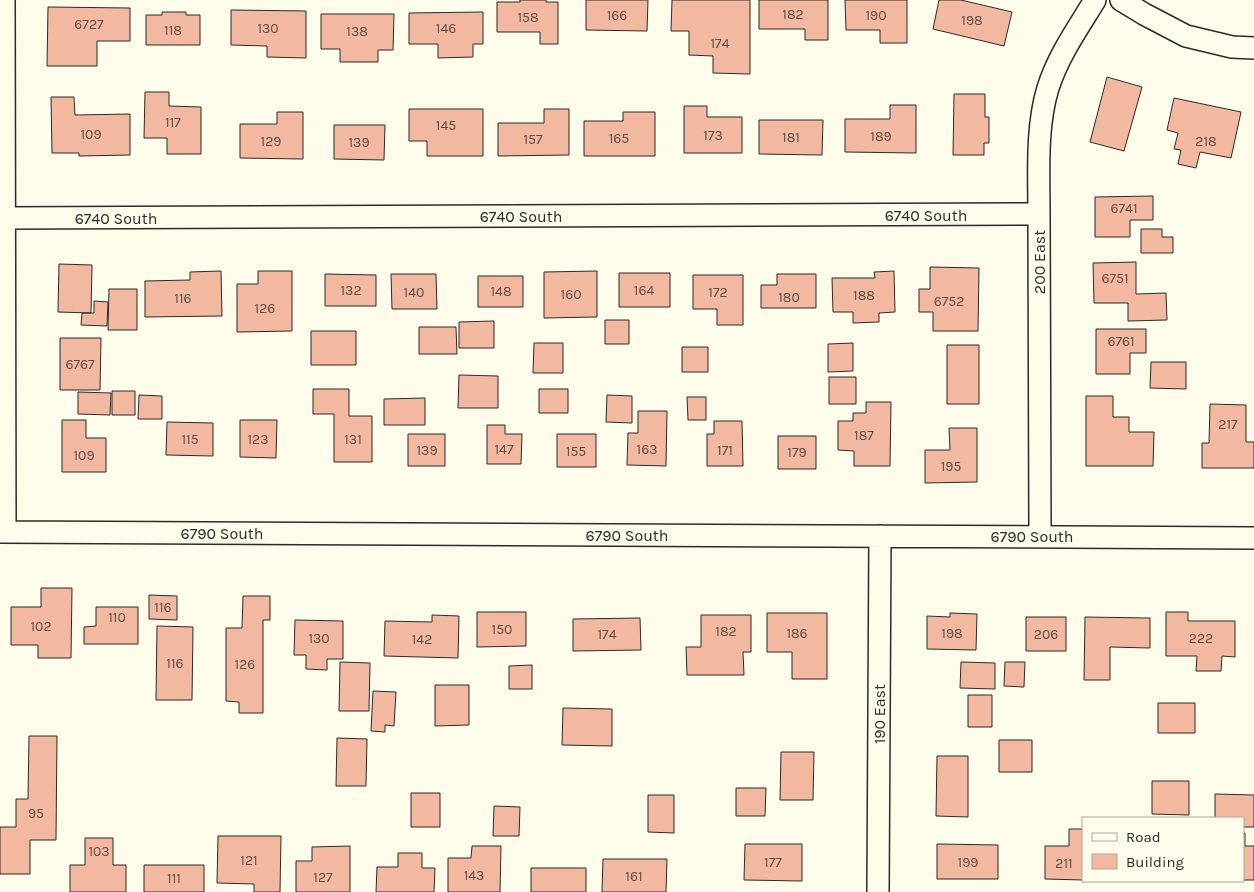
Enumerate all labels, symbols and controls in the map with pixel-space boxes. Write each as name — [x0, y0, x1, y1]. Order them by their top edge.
house number: 182 — [782, 6, 804, 23]
house number: 166 — [607, 7, 627, 24]
house number: 190 — [865, 7, 887, 24]
house number: 158 — [517, 9, 539, 26]
house number: 198 — [961, 12, 983, 29]
house number: 6727 — [74, 16, 104, 33]
house number: 130 — [257, 20, 279, 37]
house number: 146 — [436, 20, 456, 37]
house number: 118 — [164, 22, 182, 39]
house number: 138 — [346, 23, 368, 40]
house number: 174 — [710, 35, 730, 52]
house number: 117 — [165, 114, 181, 131]
house number: 145 — [436, 117, 456, 134]
house number: 109 — [80, 126, 102, 143]
house number: 173 — [703, 127, 723, 144]
house number: 189 — [870, 128, 892, 145]
house number: 181 — [782, 129, 800, 146]
house number: 165 — [609, 130, 629, 147]
house number: 157 — [523, 131, 543, 148]
house number: 129 — [261, 133, 281, 150]
house number: 218 — [1195, 133, 1217, 150]
house number: 139 — [348, 134, 370, 151]
house number: 6741 — [1110, 200, 1138, 217]
street label: 6740 South — [885, 206, 967, 225]
street label: 6740 South — [480, 207, 562, 226]
street label: 6740 South — [75, 209, 157, 228]
street label: 200 East — [1030, 230, 1049, 294]
house number: 6751 — [1101, 270, 1129, 287]
house number: 132 — [340, 282, 362, 299]
house number: 164 — [634, 282, 654, 299]
house number: 148 — [490, 283, 512, 300]
house number: 140 — [404, 284, 424, 301]
house number: 172 — [708, 284, 728, 301]
house number: 160 — [561, 286, 581, 303]
house number: 188 — [853, 287, 875, 304]
house number: 180 — [778, 289, 800, 306]
house number: 116 — [174, 290, 192, 307]
house number: 6752 — [934, 293, 964, 310]
house number: 126 — [255, 300, 275, 317]
house number: 6761 — [1107, 333, 1135, 350]
house number: 6767 — [65, 356, 95, 373]
house number: 217 — [1218, 416, 1238, 433]
house number: 187 — [854, 427, 874, 444]
house number: 115 — [181, 431, 199, 448]
house number: 123 — [247, 431, 269, 448]
house number: 131 — [344, 431, 362, 448]
house number: 147 — [494, 441, 514, 458]
house number: 163 — [637, 441, 657, 458]
house number: 139 — [416, 442, 438, 459]
house number: 171 — [717, 442, 733, 459]
house number: 155 — [566, 443, 586, 460]
house number: 179 — [787, 444, 807, 461]
house number: 109 — [73, 447, 95, 464]
house number: 195 — [941, 458, 961, 475]
street label: 6790 South — [180, 524, 264, 543]
street label: 6790 South — [585, 526, 669, 545]
street label: 6790 South — [990, 527, 1074, 546]
house number: 116 — [154, 599, 172, 616]
house number: 110 — [108, 609, 126, 626]
house number: 102 — [30, 618, 52, 635]
house number: 150 — [492, 621, 512, 638]
house number: 182 — [715, 623, 737, 640]
house number: 186 — [786, 625, 808, 642]
house number: 198 — [941, 625, 963, 642]
house number: 174 — [597, 626, 617, 643]
house number: 206 — [1034, 626, 1058, 643]
house number: 130 — [308, 630, 330, 647]
house number: 222 — [1189, 630, 1213, 647]
house number: 142 — [412, 631, 432, 648]
house number: 116 — [166, 655, 184, 672]
house number: 126 — [235, 656, 255, 673]
street label: 190 East — [870, 684, 889, 744]
house number: 95 — [28, 805, 44, 822]
legend — [1082, 817, 1244, 882]
text: Road — [1126, 828, 1161, 846]
house number: 103 — [88, 843, 110, 860]
house number: 121 — [240, 852, 258, 869]
text: Building — [1126, 853, 1184, 871]
house number: 177 — [764, 854, 782, 871]
house number: 199 — [958, 854, 978, 871]
house number: 211 — [1055, 855, 1073, 872]
house number: 143 — [464, 867, 484, 884]
house number: 161 — [625, 868, 643, 885]
house number: 127 — [313, 869, 333, 886]
house number: 111 — [167, 870, 181, 887]

